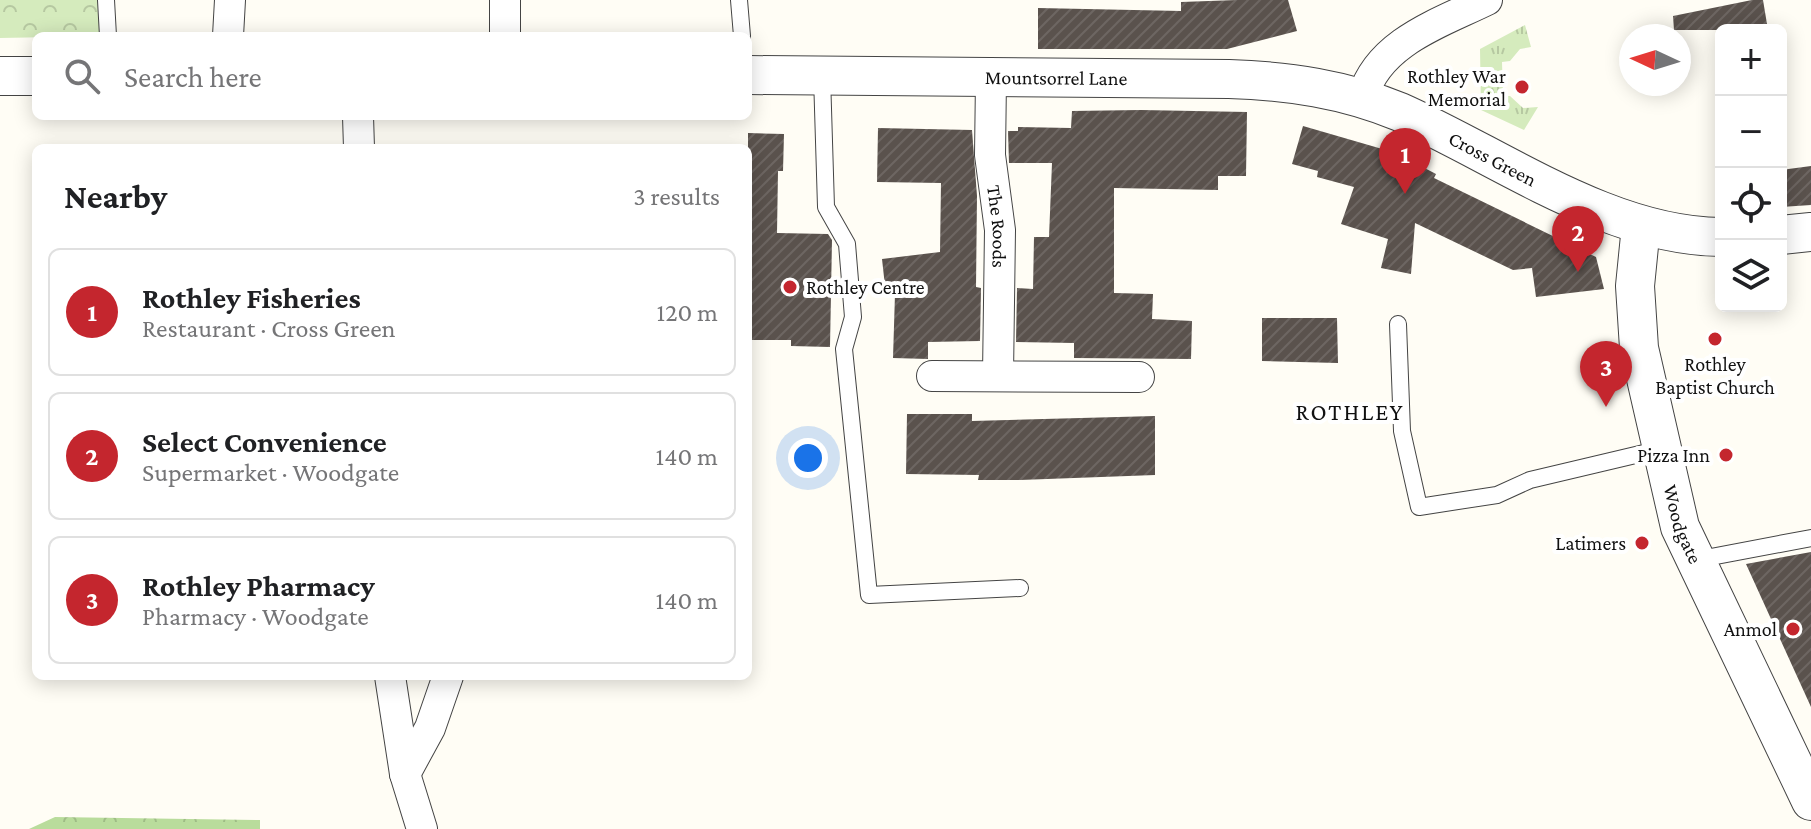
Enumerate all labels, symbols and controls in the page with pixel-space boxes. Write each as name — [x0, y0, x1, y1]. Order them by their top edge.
north arrow — [1619, 24, 1691, 96]
map controls — [1715, 24, 1787, 312]
button: + — [1715, 24, 1787, 96]
search box — [32, 32, 752, 120]
icon: search — [60, 54, 104, 98]
text: Search here — [124, 60, 262, 93]
place label: Rothley War Memorial — [1407, 65, 1506, 110]
street label: Mountsorrel Lane — [985, 66, 1128, 89]
marker: Rothley War Memorial — [1513, 78, 1531, 96]
button: − — [1715, 96, 1787, 168]
street label: Cross Green — [1445, 127, 1540, 191]
pin: 1 — [1379, 128, 1431, 194]
button: locate — [1715, 168, 1787, 240]
text: Nearby — [64, 178, 167, 215]
text: 3 results — [633, 182, 720, 211]
street label: The Roods — [983, 184, 1011, 268]
pin: 2 — [1552, 206, 1604, 272]
button: layers — [1715, 240, 1787, 312]
place label: Rothley Centre — [806, 276, 925, 299]
marker: Rothley Centre — [781, 278, 799, 296]
text: Rothley Fisheries — [142, 281, 361, 314]
text: 1 — [87, 298, 97, 327]
text: 120 m — [657, 298, 718, 327]
text: Restaurant · Cross Green — [142, 314, 396, 343]
marker: Rothley Baptist Church — [1706, 330, 1724, 348]
pin: 3 — [1580, 341, 1632, 407]
place label: Rothley Baptist Church — [1655, 353, 1775, 399]
district label: ROTHLEY — [1295, 398, 1405, 425]
text: Select Convenience — [142, 425, 387, 458]
your location — [788, 438, 828, 478]
text: 2 — [85, 442, 99, 471]
text: 140 m — [656, 442, 718, 471]
place label: Pizza Inn — [1637, 444, 1710, 466]
marker: Pizza Inn — [1717, 446, 1735, 464]
text: Supermarket · Woodgate — [142, 458, 399, 487]
street label: Woodgate — [1660, 483, 1707, 567]
place label: Latimers — [1555, 532, 1626, 554]
marker: Latimers — [1633, 534, 1651, 552]
text: Rothley Pharmacy — [142, 569, 375, 602]
text: 3 — [86, 586, 98, 615]
text: 140 m — [656, 586, 718, 615]
text: Pharmacy · Woodgate — [142, 602, 369, 631]
place label: Anmol — [1724, 618, 1777, 640]
marker: Anmol — [1784, 620, 1802, 638]

